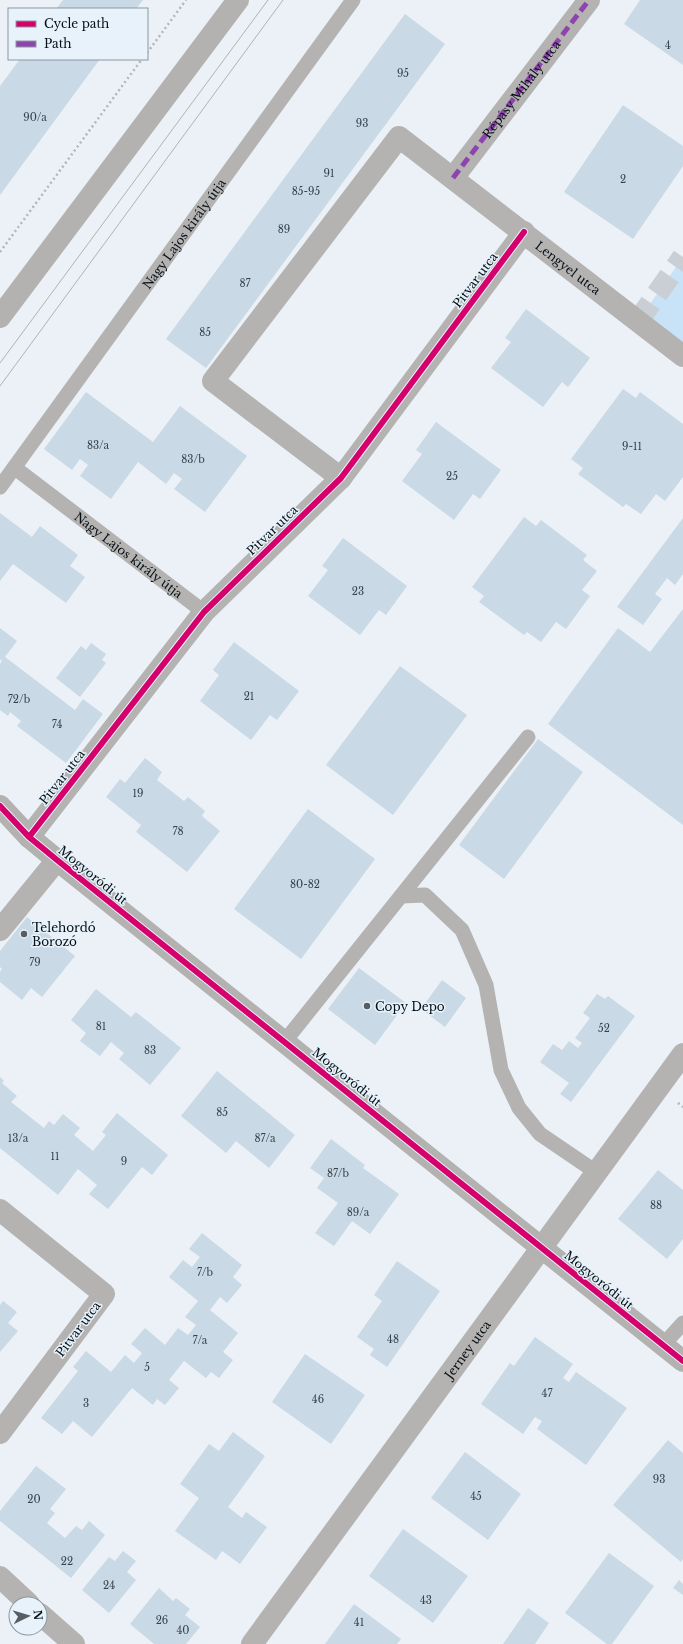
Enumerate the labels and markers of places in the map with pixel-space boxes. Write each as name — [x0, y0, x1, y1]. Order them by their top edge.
place label: Telehordó Borozó — [32, 920, 96, 949]
marker: Telehordó Borozó — [19, 929, 29, 939]
place label: Copy Depo — [375, 999, 445, 1014]
marker: Copy Depo — [362, 1001, 372, 1011]

